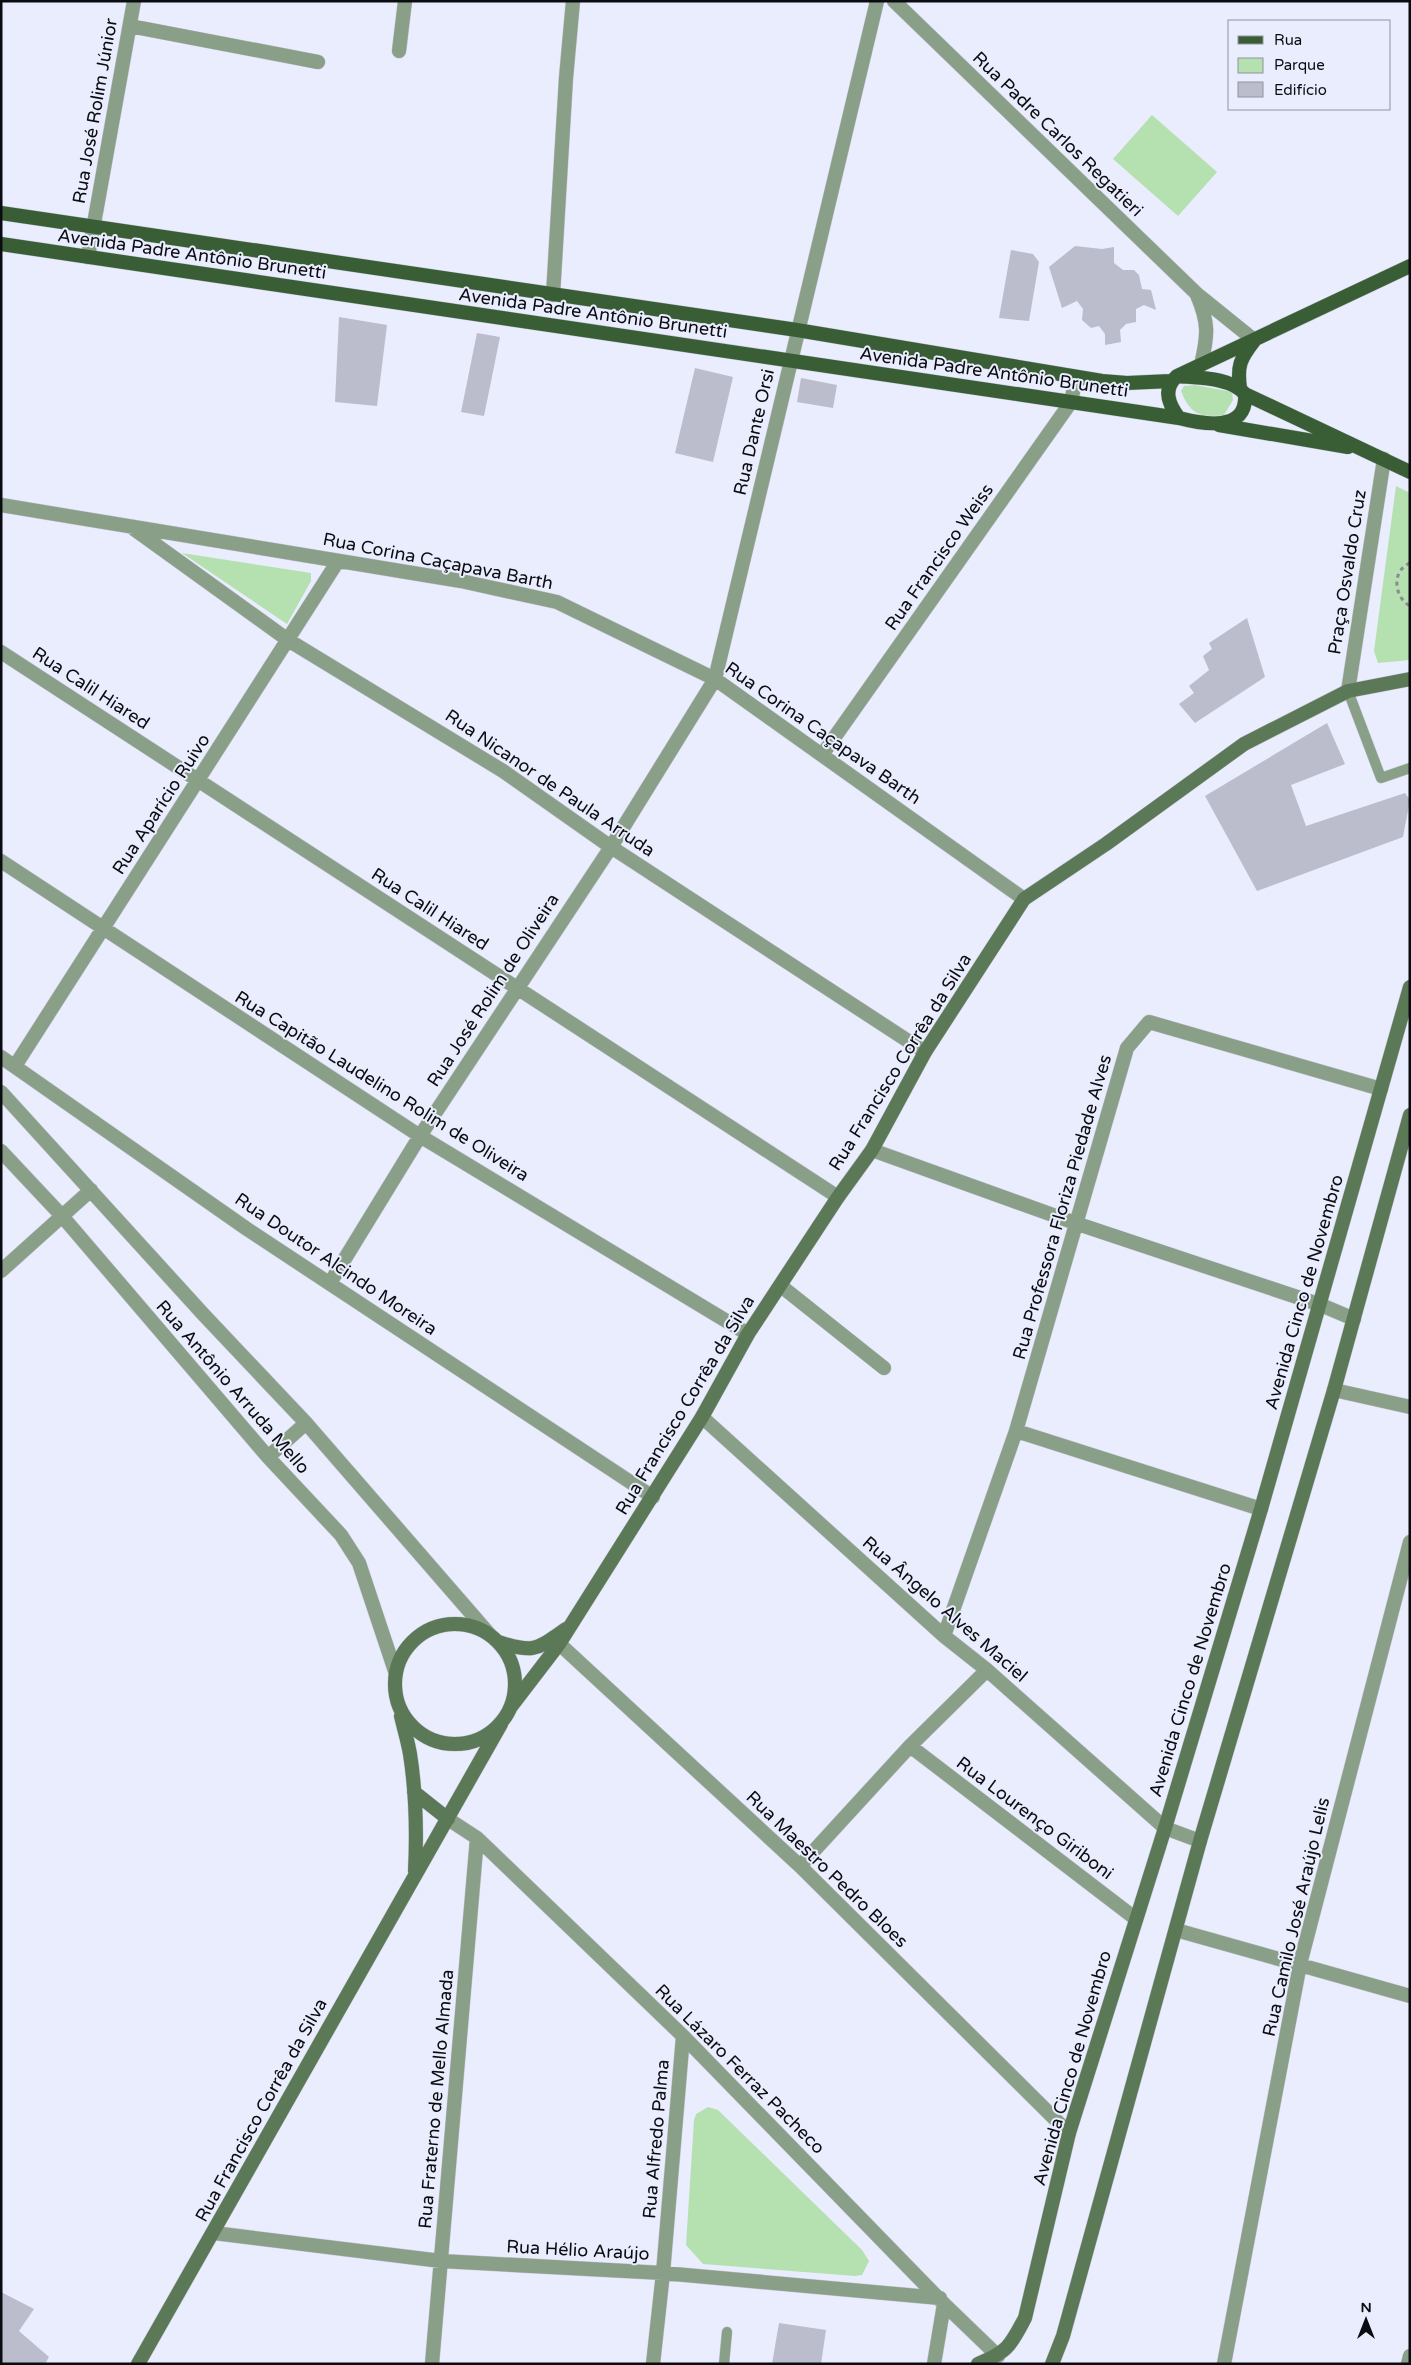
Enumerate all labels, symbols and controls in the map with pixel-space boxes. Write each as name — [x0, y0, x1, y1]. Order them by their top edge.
street label: Rua José Rolim Júnior — [68, 16, 122, 205]
legend — [1228, 20, 1391, 110]
text: Rua — [1274, 31, 1302, 49]
street label: Rua Padre Carlos Regatieri — [968, 47, 1148, 221]
text: Parque — [1274, 56, 1325, 74]
text: Edifício — [1274, 81, 1327, 99]
street label: Avenida Padre Antônio Brunetti — [56, 224, 328, 284]
street label: Avenida Padre Antônio Brunetti — [457, 283, 729, 343]
street label: Avenida Padre Antônio Brunetti — [858, 342, 1130, 402]
street label: Rua Dante Orsi — [729, 367, 779, 497]
street label: Rua Francisco Weiss — [880, 479, 998, 635]
street label: Praça Osvaldo Cruz — [1323, 488, 1371, 656]
street label: Rua Corina Caçapava Barth — [321, 528, 555, 594]
street label: Rua Calil Hiared — [28, 642, 154, 734]
street label: Rua Corina Caçapava Barth — [721, 657, 925, 809]
street label: Rua Nicanor de Paula Arruda — [441, 704, 659, 862]
street label: Rua Aparício Ruivo — [107, 730, 215, 878]
street label: Rua Calil Hiared — [367, 863, 493, 955]
street label: Rua José Rolim de Oliveira — [422, 889, 564, 1091]
street label: Rua Francisco Corrêa da Silva — [824, 949, 976, 1175]
street label: Rua Capitão Laudelino Rolim de Oliveira — [231, 986, 533, 1186]
street label: Rua Professora Floriza Piedade Alves — [1008, 1052, 1116, 1362]
street label: Avenida Cinco de Novembro — [1260, 1172, 1348, 1412]
street label: Rua Doutor Alcindo Moreira — [231, 1188, 441, 1340]
street label: Rua Francisco Corrêa da Silva — [611, 1291, 759, 1519]
street label: Rua Antônio Arruda Mello — [152, 1296, 314, 1478]
street label: Rua Ângelo Alves Maciel — [858, 1531, 1032, 1687]
street label: Avenida Cinco de Novembro — [1144, 1560, 1236, 1800]
street label: Rua Lourenço Giriboni — [952, 1752, 1118, 1884]
street label: Rua Maestro Pedro Bloes — [742, 1786, 912, 1952]
street label: Rua Camilo José Araújo Lelis — [1258, 1795, 1334, 2039]
street label: Avenida Cinco de Novembro — [1028, 1948, 1116, 2188]
street label: Rua Fraterno de Mello Almada — [414, 1968, 458, 2230]
street label: Rua Lázaro Ferraz Pacheco — [650, 1979, 830, 2159]
street label: Rua Francisco Corrêa da Silva — [190, 1994, 332, 2226]
street label: Rua Alfredo Palma — [638, 2058, 674, 2220]
street label: Rua Hélio Araújo — [506, 2235, 650, 2265]
north arrow — [1341, 2295, 1391, 2345]
text: N — [1360, 2299, 1372, 2316]

